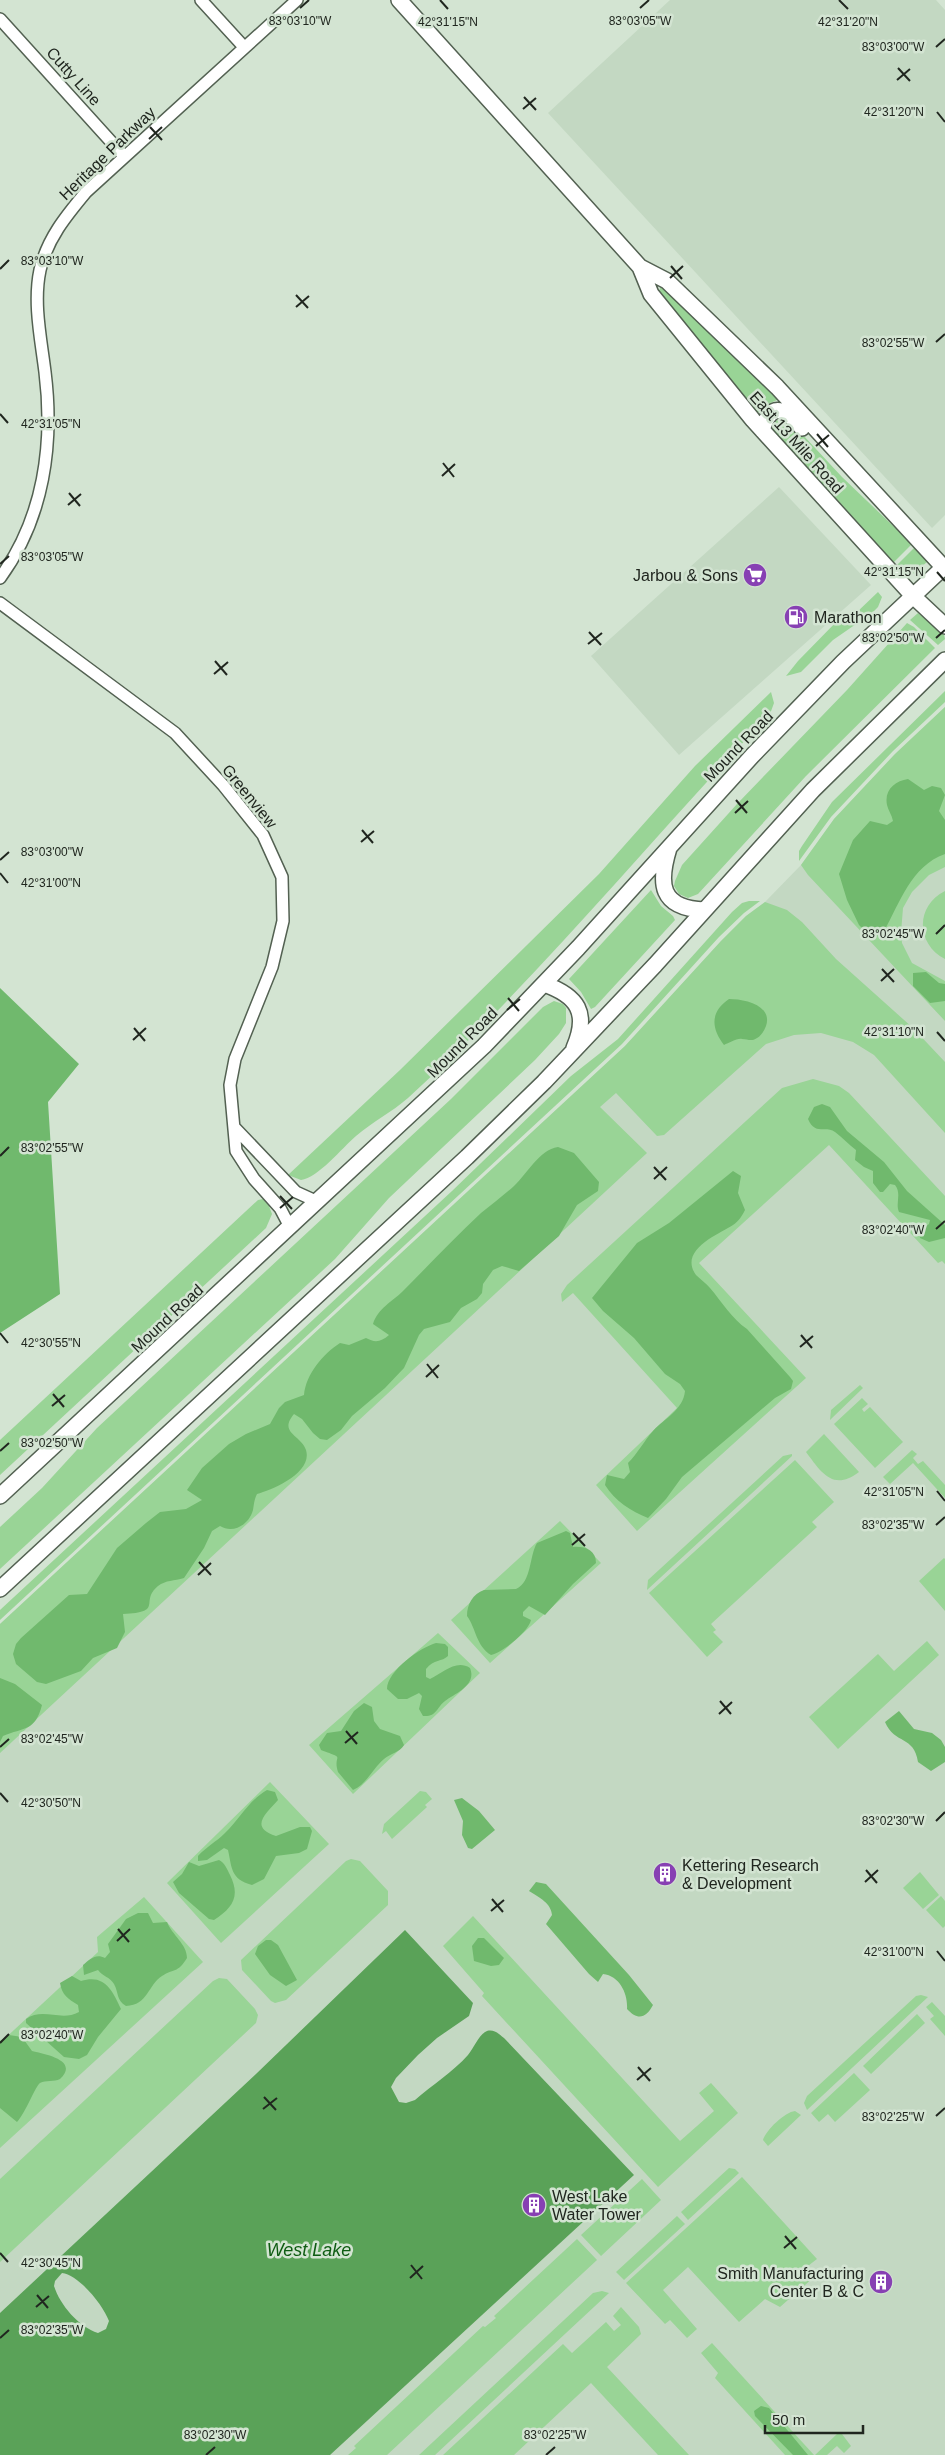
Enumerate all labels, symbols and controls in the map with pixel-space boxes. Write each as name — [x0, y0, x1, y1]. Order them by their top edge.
text: 83°03'10"W — [269, 14, 332, 28]
text: 83°03'05"W — [609, 14, 672, 28]
text: 42°31'15"N — [418, 15, 478, 29]
text: 42°31'20"N — [818, 15, 878, 29]
text: 83°03'00"W — [862, 40, 925, 54]
street label: Cutty Line — [43, 44, 104, 109]
street label: Heritage Parkway — [56, 103, 159, 203]
text: 42°31'20"N — [864, 105, 924, 119]
text: 83°03'10"W — [21, 254, 84, 268]
text: 83°02'55"W — [862, 336, 925, 350]
street label: East 13 Mile Road — [747, 388, 847, 497]
text: 42°31'05"N — [21, 417, 81, 431]
text: 83°03'05"W — [21, 550, 84, 564]
supermarket icon: Jarbou & Sons — [742, 562, 768, 588]
text: 42°31'15"N — [864, 565, 924, 579]
place label: Jarbou & Sons — [633, 567, 738, 584]
fuel station icon: Marathon — [783, 604, 809, 630]
place label: Marathon — [814, 609, 882, 626]
text: 83°02'50"W — [862, 631, 925, 645]
street label: Mound Road — [700, 707, 776, 785]
street label: Greenview — [219, 761, 281, 832]
text: 83°03'00"W — [21, 845, 84, 859]
text: 42°31'00"N — [21, 876, 81, 890]
text: 83°02'45"W — [862, 927, 925, 941]
street label: Mound Road — [424, 1004, 501, 1081]
text: 42°31'10"N — [864, 1025, 924, 1039]
text: 83°02'55"W — [21, 1141, 84, 1155]
text: 83°02'40"W — [862, 1223, 925, 1237]
street label: Mound Road — [128, 1281, 207, 1356]
text: 42°30'55"N — [21, 1336, 81, 1350]
text: 83°02'50"W — [21, 1436, 84, 1450]
text: 42°31'05"N — [864, 1485, 924, 1499]
text: 83°02'35"W — [862, 1518, 925, 1532]
text: 83°02'45"W — [21, 1732, 84, 1746]
text: 42°30'50"N — [21, 1796, 81, 1810]
text: 83°02'30"W — [862, 1814, 925, 1828]
place label: Kettering Research & Development — [682, 1857, 819, 1892]
building icon: Kettering Research & Development — [652, 1861, 678, 1887]
text: 42°31'00"N — [864, 1945, 924, 1959]
text: 83°02'40"W — [21, 2028, 84, 2042]
text: 83°02'25"W — [862, 2110, 925, 2124]
place label: West Lake Water Tower — [552, 2188, 642, 2223]
building icon: West Lake Water Tower — [521, 2192, 547, 2218]
water label: West Lake — [267, 2240, 351, 2260]
text: 42°30'45"N — [21, 2256, 81, 2270]
place label: Smith Manufacturing Center B & C — [717, 2265, 864, 2300]
building icon: Smith Manufacturing Center B & C — [868, 2269, 894, 2295]
text: 83°02'35"W — [21, 2323, 84, 2337]
scale bar — [765, 2402, 862, 2434]
text: 50 m — [772, 2411, 805, 2428]
text: 83°02'30"W — [184, 2428, 247, 2442]
text: 83°02'25"W — [524, 2428, 587, 2442]

